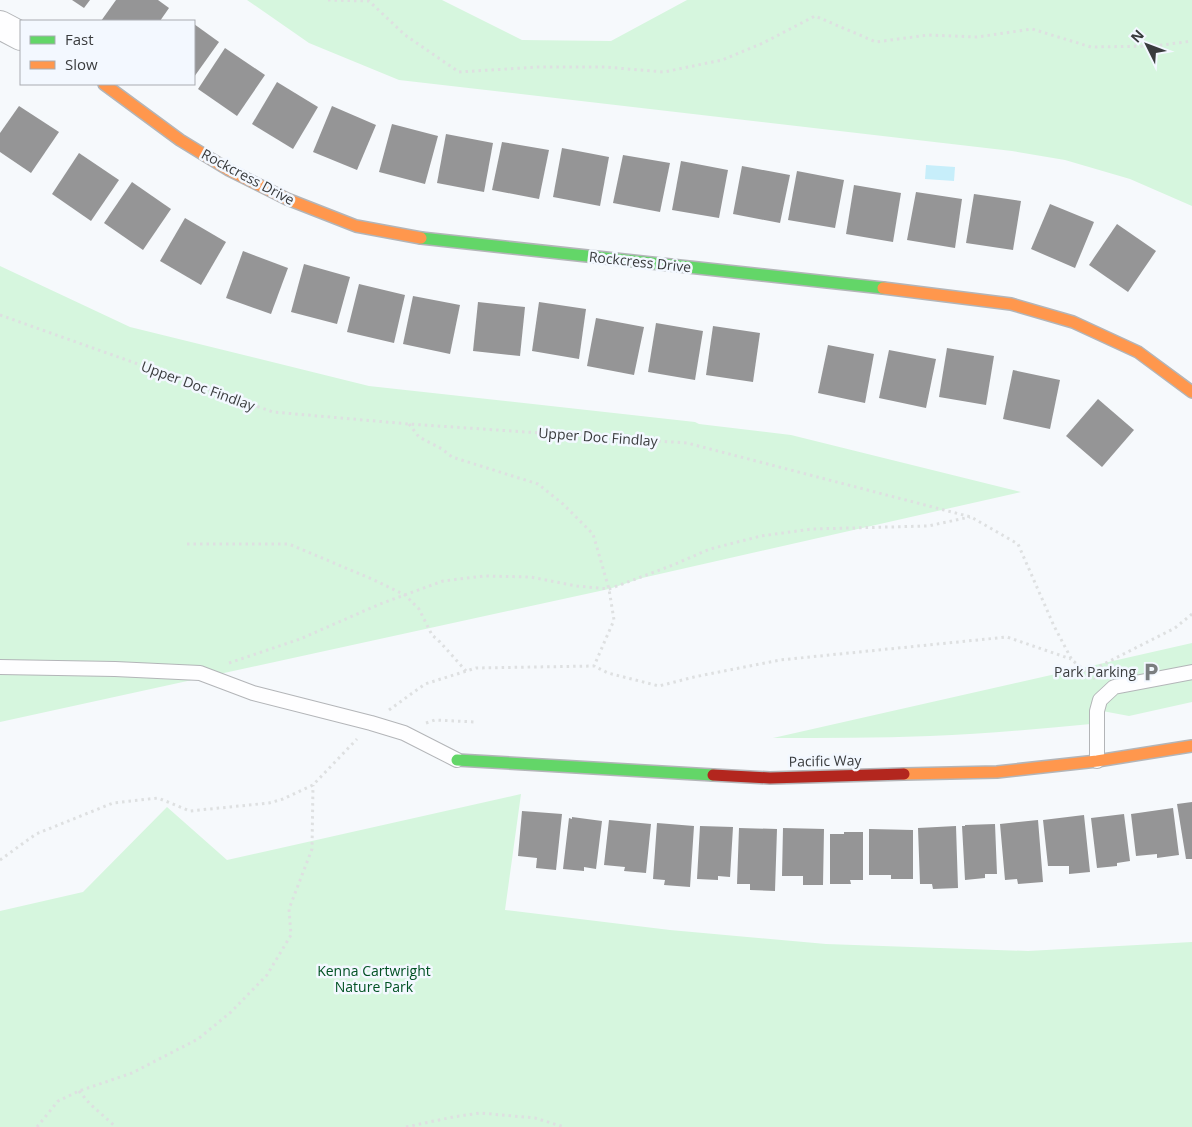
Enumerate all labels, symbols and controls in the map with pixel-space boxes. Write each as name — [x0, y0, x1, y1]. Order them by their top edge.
legend — [20, 20, 195, 85]
north arrow — [1122, 20, 1172, 70]
text: N — [1126, 25, 1148, 47]
text: Fast — [65, 29, 94, 49]
text: Slow — [65, 54, 98, 74]
street label: Rockcress Drive — [198, 144, 298, 209]
street label: Rockcress Drive — [588, 247, 692, 276]
street label: Upper Doc Findlay — [139, 356, 259, 415]
street label: Upper Doc Findlay — [538, 423, 659, 450]
parking icon: Park Parking — [1140, 661, 1162, 683]
place label: Park Parking — [1054, 662, 1136, 681]
street label: Pacific Way — [788, 750, 863, 771]
park label: Kenna Cartwright Nature Park — [317, 961, 431, 996]

